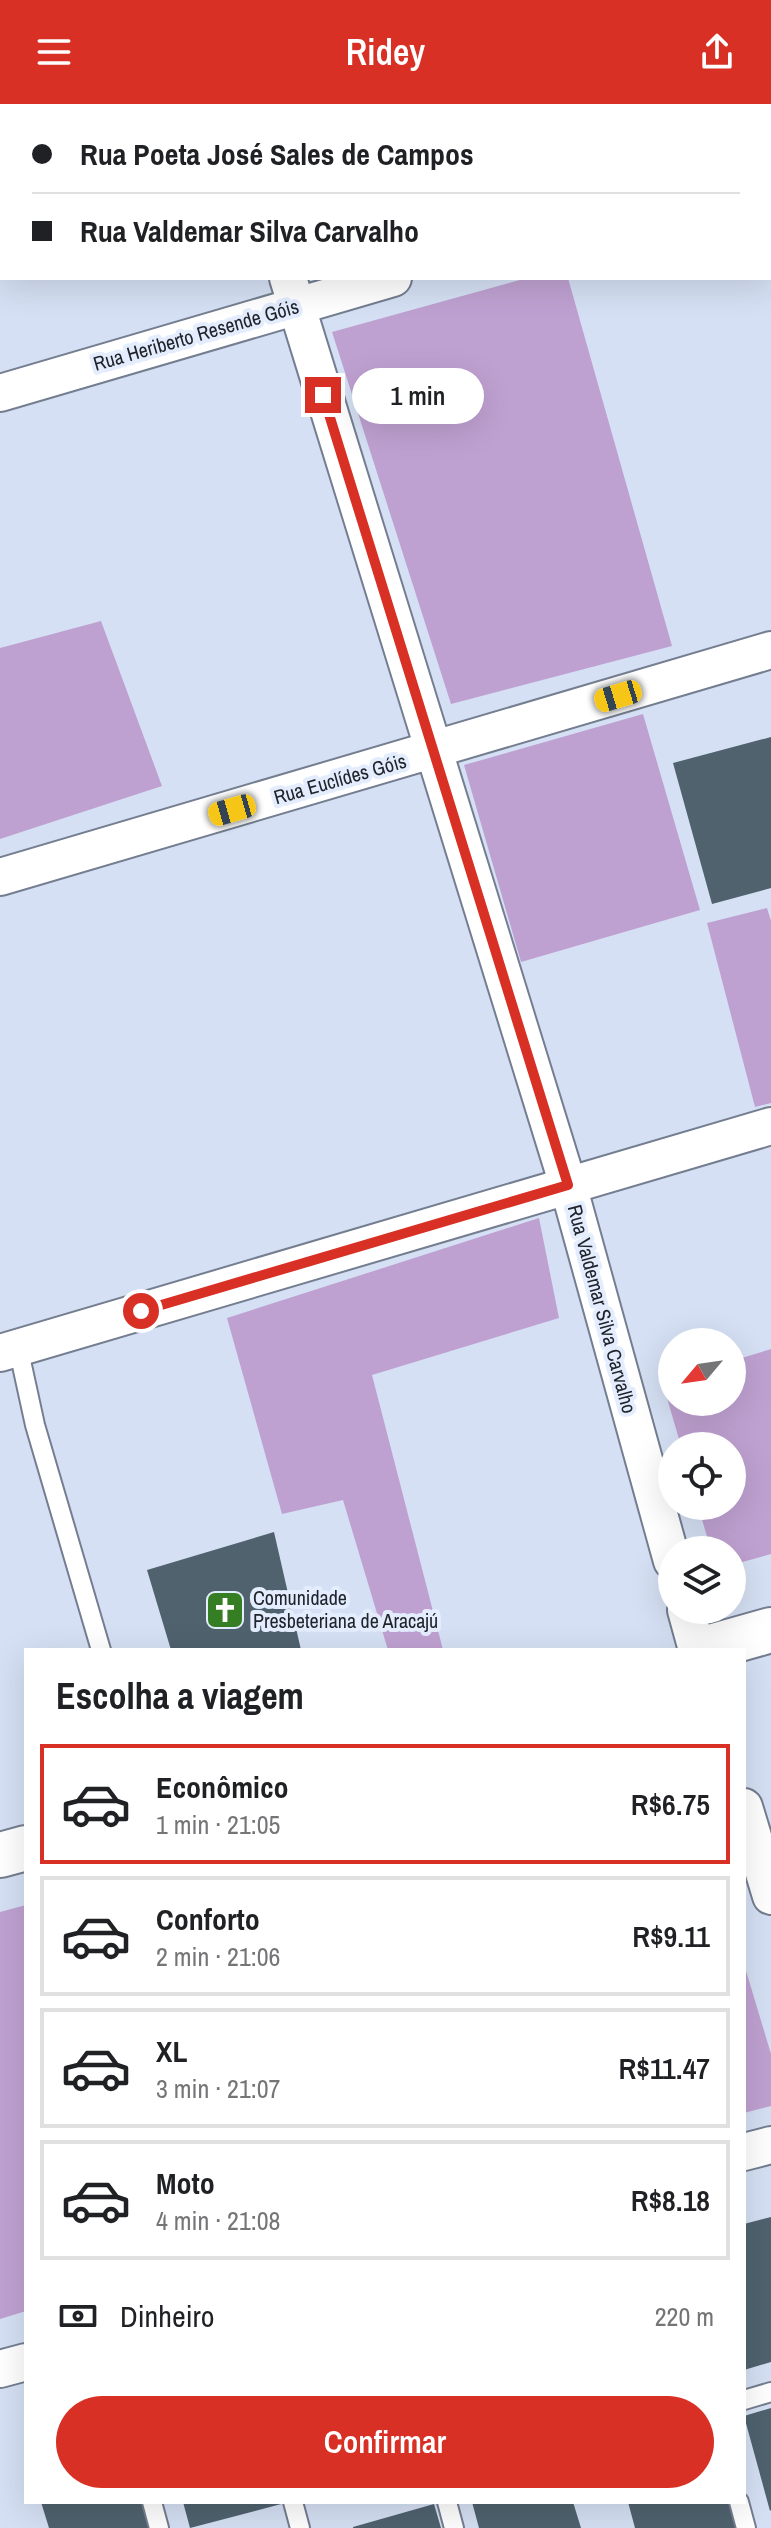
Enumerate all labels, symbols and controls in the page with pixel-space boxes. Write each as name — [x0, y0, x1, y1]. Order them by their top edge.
text: Ridey — [346, 28, 425, 76]
icon: menu — [32, 30, 76, 74]
icon: share — [695, 30, 739, 74]
text: Rua Poeta José Sales de Campos — [80, 134, 474, 174]
text: Rua Valdemar Silva Carvalho — [80, 211, 419, 251]
street label: Rua Heriberto Resende Góis — [90, 292, 302, 377]
callout: 1 min — [351, 367, 483, 423]
route end — [305, 377, 341, 413]
text: 1 min — [391, 378, 445, 413]
car — [592, 678, 644, 714]
street label: Rua Euclídes Góis — [270, 747, 409, 810]
car — [206, 792, 258, 828]
street label: Rua Valdemar Silva Carvalho — [562, 1202, 643, 1416]
route start — [123, 1293, 159, 1329]
north arrow — [658, 1328, 746, 1416]
map controls — [658, 1328, 746, 1624]
button: locate — [658, 1432, 746, 1520]
button: layers — [658, 1536, 746, 1624]
place label: Comunidade Presbeteriana de Aracajú — [253, 1584, 438, 1634]
church icon: Comunidade Presbeteriana de Aracajú — [204, 1589, 246, 1631]
text: Escolha a viagem — [56, 1672, 304, 1720]
text: Econômico — [156, 1767, 289, 1807]
icon: car — [60, 1768, 132, 1840]
text: R$6.75 — [631, 1784, 710, 1824]
text: 1 min · 21:05 — [156, 1807, 280, 1842]
text: Conforto — [156, 1899, 260, 1939]
icon: car — [60, 1900, 132, 1972]
text: R$9.11 — [632, 1916, 710, 1956]
text: 2 min · 21:06 — [156, 1939, 280, 1974]
text: XL — [156, 2031, 187, 2071]
icon: car — [60, 2032, 132, 2104]
text: R$11.47 — [619, 2048, 710, 2088]
text: 3 min · 21:07 — [156, 2071, 280, 2106]
text: Moto — [156, 2163, 215, 2203]
icon: car — [60, 2164, 132, 2236]
text: R$8.18 — [631, 2180, 710, 2220]
text: 4 min · 21:08 — [156, 2203, 280, 2238]
icon: cash — [56, 2294, 100, 2338]
text: Dinheiro — [120, 2296, 214, 2336]
text: 220 m — [655, 2299, 714, 2334]
button: Confirmar — [56, 2396, 714, 2488]

